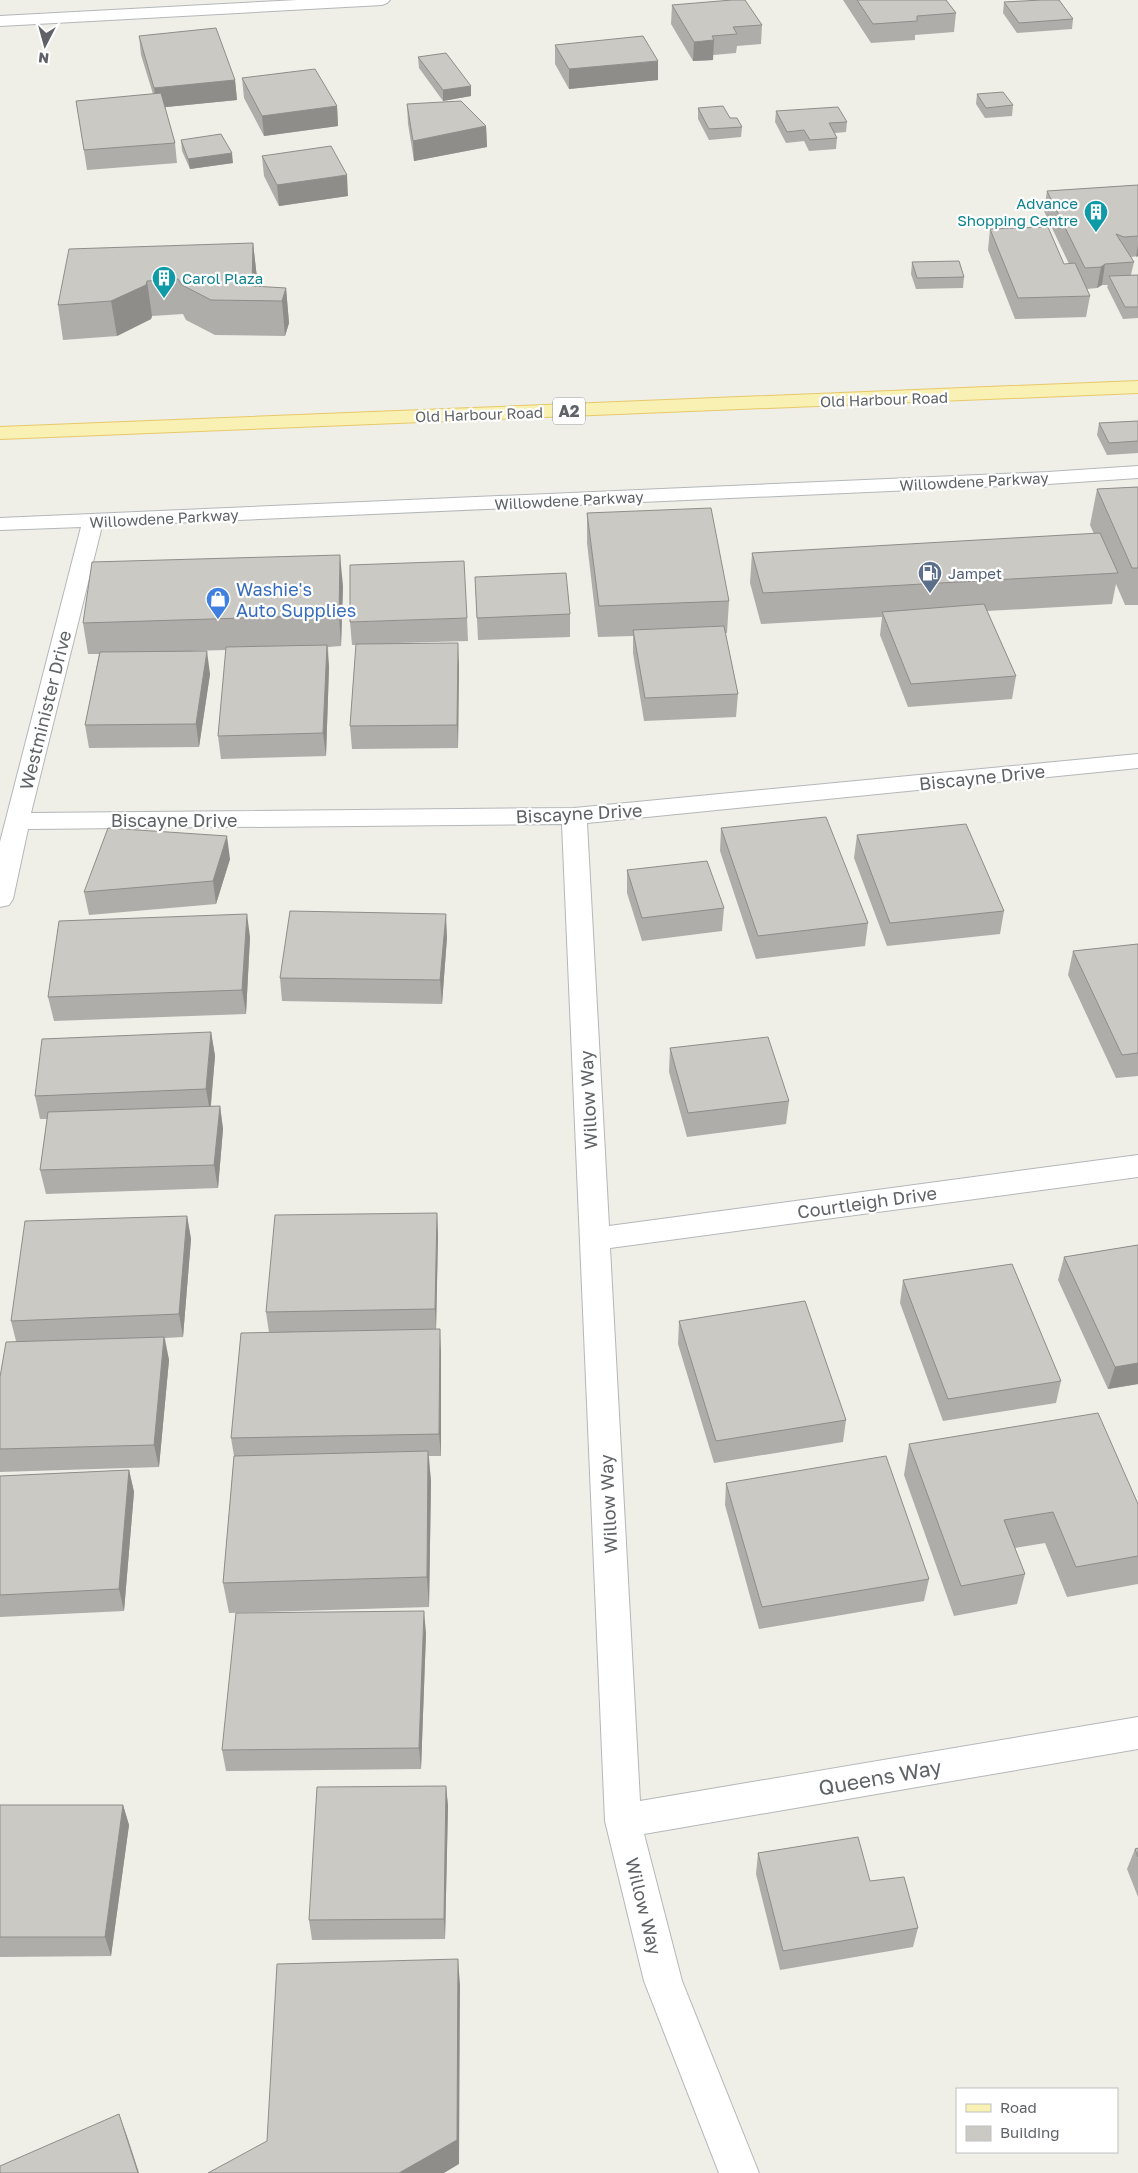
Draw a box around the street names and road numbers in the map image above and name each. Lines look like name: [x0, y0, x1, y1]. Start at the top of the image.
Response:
street label: Old Harbour Road: [820, 388, 948, 410]
road number: A2: [553, 398, 585, 424]
street label: Old Harbour Road: [415, 403, 543, 425]
street label: Willowdene Parkway: [899, 468, 1050, 494]
street label: Willowdene Parkway: [494, 487, 645, 513]
street label: Willowdene Parkway: [89, 505, 240, 531]
street label: Westminister Drive: [15, 628, 75, 792]
street label: Biscayne Drive: [918, 759, 1046, 795]
street label: Biscayne Drive: [515, 799, 643, 827]
street label: Biscayne Drive: [111, 809, 237, 831]
street label: Willow Way: [574, 1050, 602, 1150]
street label: Courtleigh Drive: [796, 1181, 938, 1223]
street label: Willow Way: [594, 1454, 622, 1554]
street label: Queens Way: [816, 1753, 944, 1801]
street label: Willow Way: [621, 1855, 667, 1957]

